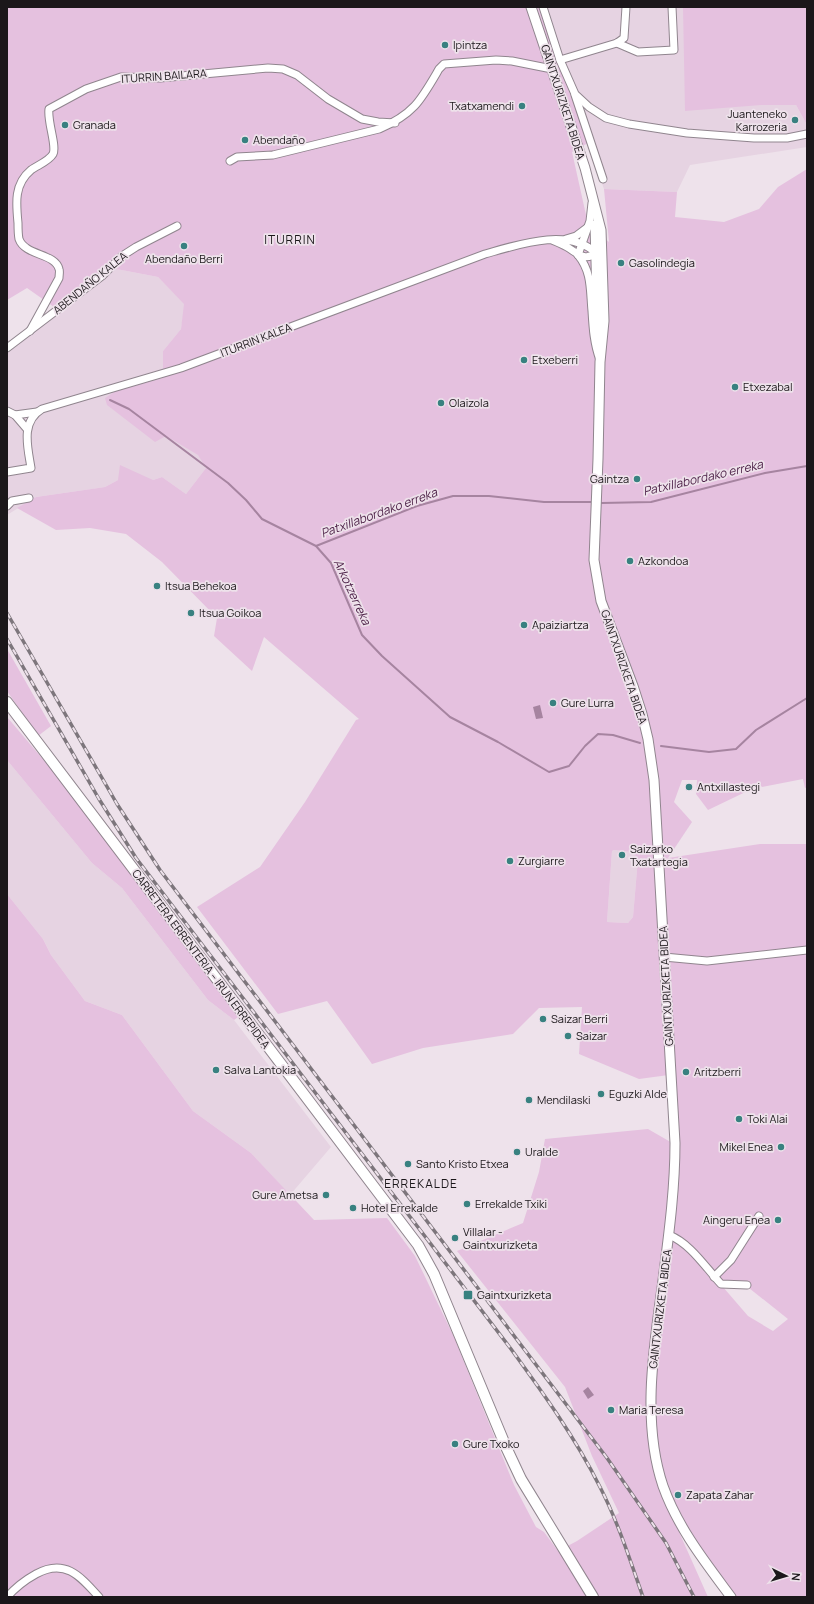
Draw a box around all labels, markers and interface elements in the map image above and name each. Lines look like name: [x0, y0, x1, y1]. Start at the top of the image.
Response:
place label: Ipintza: [453, 37, 487, 52]
marker: Ipintza: [440, 40, 450, 50]
street label: GAINTXURIZKETA BIDEA: [538, 42, 589, 161]
street label: ITURRIN BAILARA: [121, 65, 207, 86]
place label: Txatxamendi: [449, 98, 514, 113]
marker: Txatxamendi: [517, 101, 527, 111]
place label: Juanteneko Karrozeria: [727, 106, 787, 134]
marker: Juanteneko Karrozeria: [790, 115, 800, 125]
place label: Granada: [73, 117, 116, 132]
marker: Granada: [60, 120, 70, 130]
place label: Abendaño: [253, 132, 305, 147]
marker: Abendaño: [240, 135, 250, 145]
district label: ITURRIN: [264, 231, 316, 248]
marker: Abendaño Berri: [179, 241, 189, 251]
street label: ABENDAÑO KALEA: [49, 248, 130, 317]
place label: Abendaño Berri: [145, 251, 223, 266]
place label: Gasolindegia: [629, 255, 695, 270]
marker: Gasolindegia: [616, 258, 626, 268]
street label: ITURRIN KALEA: [218, 319, 294, 360]
place label: Etxeberri: [532, 352, 578, 367]
marker: Etxeberri: [519, 355, 529, 365]
place label: Etxezabal: [743, 379, 792, 394]
marker: Etxezabal: [730, 382, 740, 392]
place label: Olaizola: [449, 395, 489, 410]
marker: Olaizola: [436, 398, 446, 408]
water label: Patxillabordako erreka: [641, 455, 766, 500]
place label: Gaintza: [590, 471, 629, 486]
marker: Gaintza: [632, 474, 642, 484]
water label: Patxillabordako erreka: [318, 483, 441, 541]
place label: Azkondoa: [638, 553, 688, 568]
water label: Arkotzerreka: [330, 556, 376, 629]
marker: Azkondoa: [625, 556, 635, 566]
place label: Itsua Behekoa: [165, 578, 237, 593]
marker: Itsua Behekoa: [152, 581, 162, 591]
place label: Itsua Goikoa: [199, 605, 261, 620]
marker: Itsua Goikoa: [186, 608, 196, 618]
street label: GAINTXURIZKETA BIDEA: [598, 608, 651, 726]
place label: Apaiziartza: [532, 617, 589, 632]
marker: Apaiziartza: [519, 620, 529, 630]
place label: Gure Lurra: [561, 695, 614, 710]
marker: Gure Lurra: [548, 698, 558, 708]
place label: Antxillastegi: [697, 779, 760, 794]
marker: Antxillastegi: [684, 782, 694, 792]
place label: Saizarko Txatartegia: [630, 841, 688, 869]
marker: Saizarko Txatartegia: [617, 850, 627, 860]
place label: Zurgiarre: [518, 853, 565, 868]
marker: Zurgiarre: [505, 856, 515, 866]
street label: CARRETERA ERRENTERIA – IRUN ERREPIDEA: [129, 866, 274, 1051]
street label: GAINTXURIZKETA BIDEA: [655, 926, 676, 1046]
place label: Saizar Berri: [551, 1011, 608, 1026]
marker: Saizar Berri: [538, 1014, 548, 1024]
place label: Saizar: [576, 1028, 607, 1043]
marker: Saizar: [563, 1031, 573, 1041]
place label: Salva Lantokia: [224, 1062, 296, 1077]
place label: Aritzberri: [694, 1064, 741, 1079]
marker: Salva Lantokia: [211, 1065, 221, 1075]
marker: Aritzberri: [681, 1067, 691, 1077]
place label: Eguzki Alde: [609, 1086, 667, 1101]
marker: Eguzki Alde: [596, 1089, 606, 1099]
place label: Mendilaski: [537, 1092, 591, 1107]
marker: Mendilaski: [524, 1095, 534, 1105]
place label: Toki Alai: [747, 1111, 788, 1126]
marker: Toki Alai: [734, 1114, 744, 1124]
place label: Mikel Enea: [719, 1139, 773, 1154]
marker: Mikel Enea: [776, 1142, 786, 1152]
place label: Uralde: [525, 1144, 559, 1159]
marker: Uralde: [512, 1147, 522, 1157]
place label: Santo Kristo Etxea: [416, 1156, 509, 1171]
marker: Santo Kristo Etxea: [403, 1159, 413, 1169]
district label: ERREKALDE: [384, 1175, 458, 1192]
place label: Gure Ametsa: [252, 1187, 318, 1202]
marker: Gure Ametsa: [321, 1190, 331, 1200]
place label: Errekalde Txiki: [475, 1196, 547, 1211]
marker: Errekalde Txiki: [462, 1199, 472, 1209]
place label: Hotel Errekalde: [361, 1200, 439, 1215]
marker: Hotel Errekalde: [348, 1203, 358, 1213]
place label: Aingeru Enea: [703, 1212, 770, 1227]
marker: Aingeru Enea: [773, 1215, 783, 1225]
place label: Villalar - Gaintxurizketa: [463, 1224, 537, 1252]
marker: Villalar - Gaintxurizketa: [450, 1233, 460, 1243]
street label: GAINTXURIZKETA BIDEA: [645, 1248, 674, 1369]
place label: Gaintxurizketa: [477, 1287, 551, 1302]
marker: Gaintxurizketa: [462, 1289, 474, 1301]
place label: Maria Teresa: [619, 1402, 683, 1417]
marker: Maria Teresa: [606, 1405, 616, 1415]
place label: Gure Txoko: [463, 1436, 520, 1451]
marker: Gure Txoko: [450, 1439, 460, 1449]
place label: Zapata Zahar: [686, 1487, 754, 1502]
marker: Zapata Zahar: [673, 1490, 683, 1500]
north arrow: [766, 1556, 806, 1596]
text: N: [789, 1572, 804, 1582]

